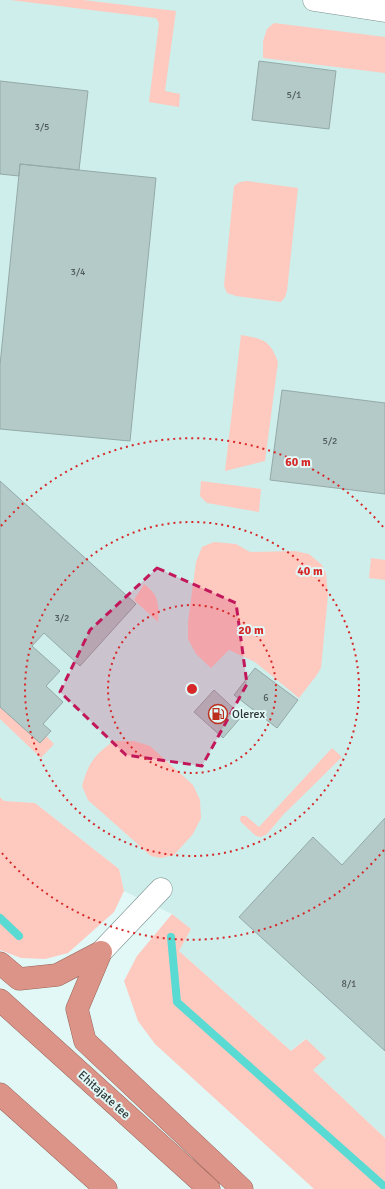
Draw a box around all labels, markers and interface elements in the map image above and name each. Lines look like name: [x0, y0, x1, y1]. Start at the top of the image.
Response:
house number: 5/1: [286, 89, 302, 101]
house number: 3/5: [34, 121, 50, 133]
house number: 3/4: [70, 266, 86, 278]
house number: 5/2: [322, 435, 338, 447]
text: 60 m: [285, 455, 311, 470]
text: 40 m: [297, 564, 323, 579]
house number: 3/2: [54, 612, 70, 624]
text: 20 m: [238, 623, 264, 638]
centre of rings: [185, 682, 199, 696]
house number: 6: [263, 692, 269, 704]
fuel station icon: Olerex: [207, 703, 229, 725]
place label: Olerex: [232, 707, 265, 722]
house number: 8/1: [341, 978, 357, 990]
street label: Ehitajate tee: [75, 1068, 133, 1122]

